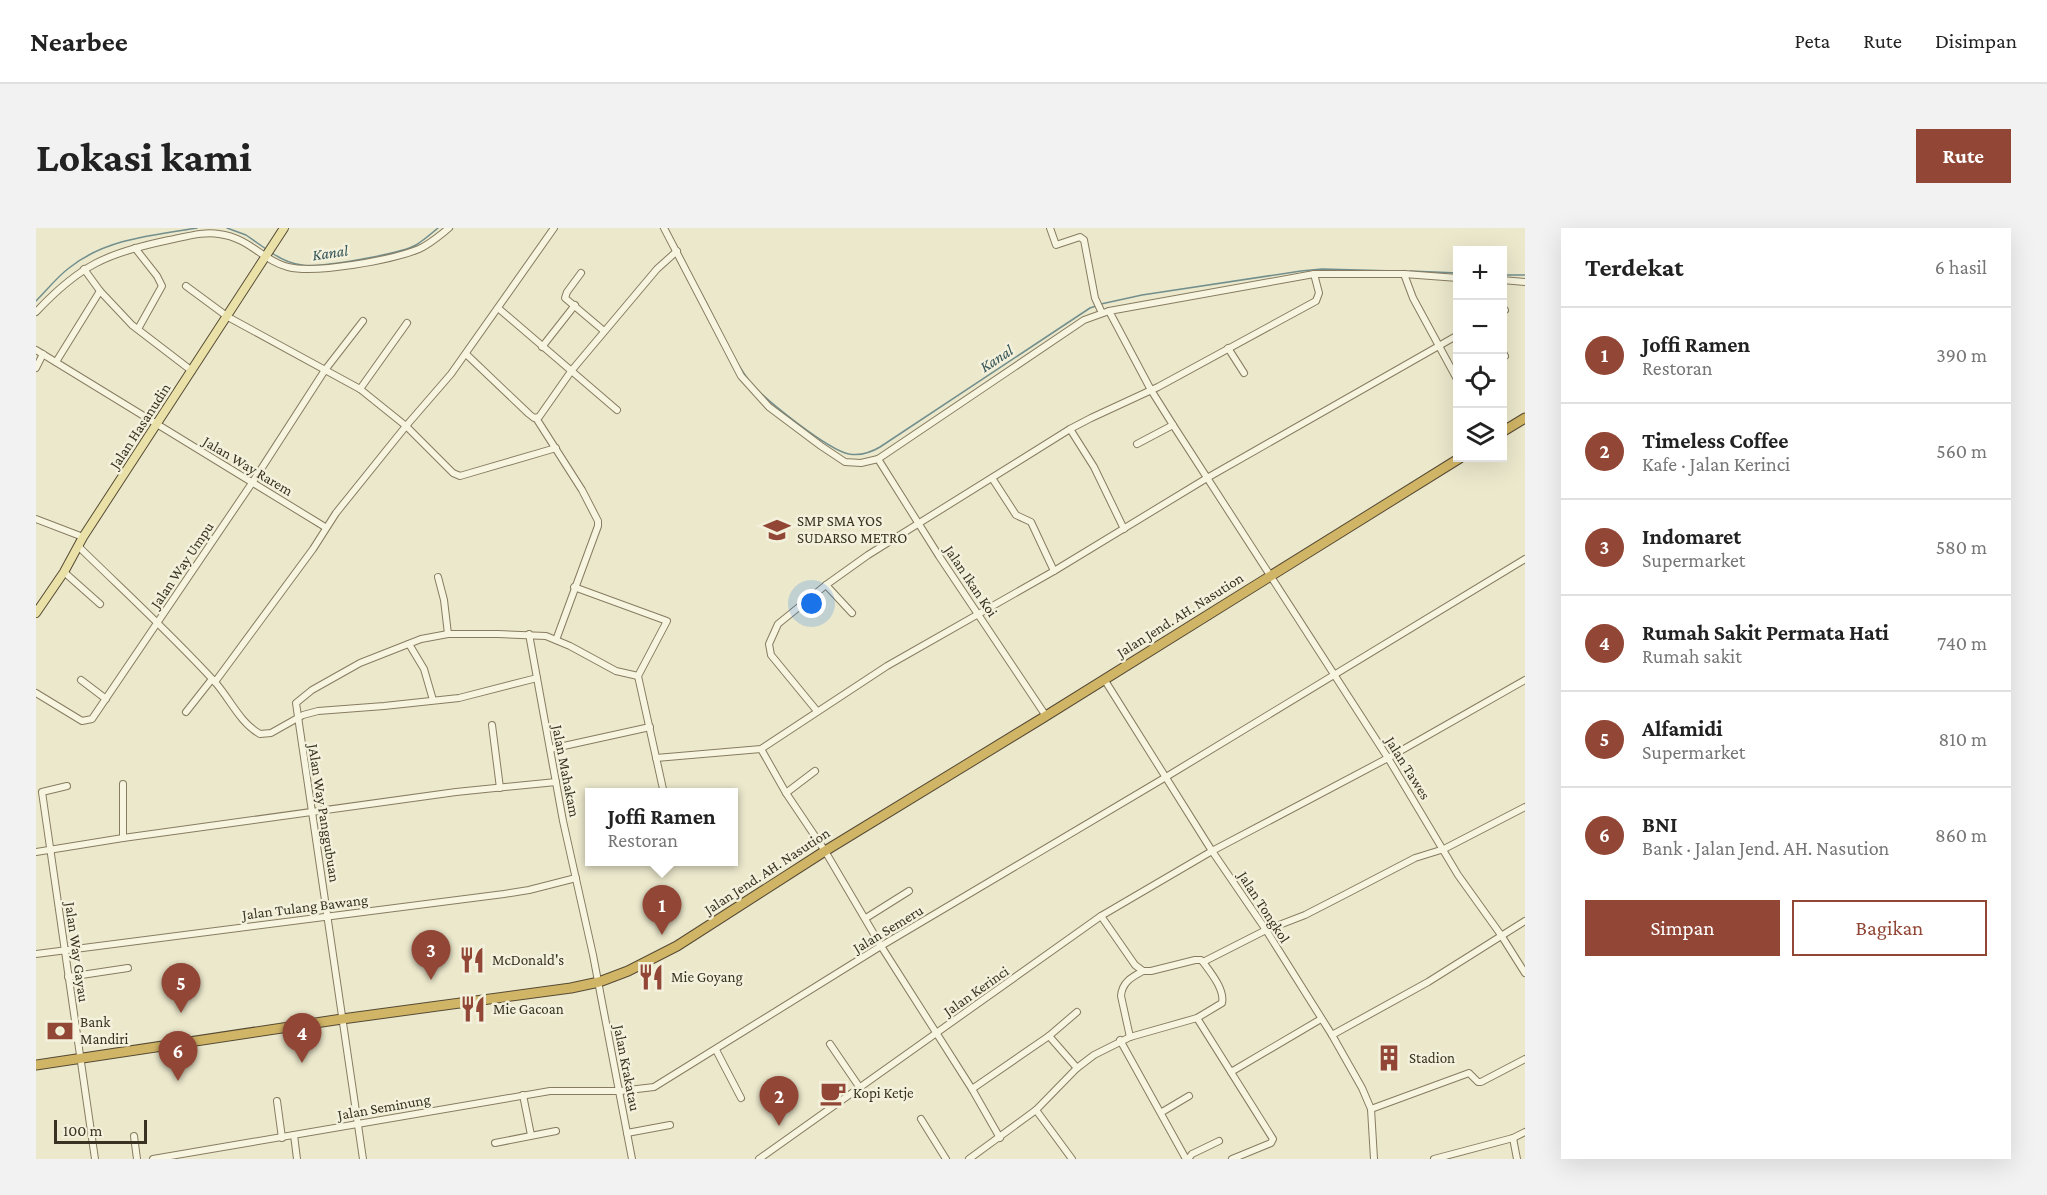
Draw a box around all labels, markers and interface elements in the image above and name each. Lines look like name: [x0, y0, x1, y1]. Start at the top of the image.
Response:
text: Nearbee: [30, 26, 128, 57]
text: Peta: [1794, 29, 1830, 53]
text: Rute: [1863, 29, 1902, 53]
text: Disimpan: [1935, 29, 2017, 53]
button: Rute: [1916, 129, 2011, 183]
text: Lokasi kami: [36, 133, 252, 180]
water label: Kanal: [311, 241, 350, 263]
map controls: [1453, 246, 1507, 462]
button: +: [1453, 246, 1507, 300]
text: Terdekat: [1585, 253, 1684, 282]
text: 6 hasil: [1935, 256, 1987, 278]
button: −: [1453, 300, 1507, 354]
text: Joffi Ramen: [1642, 332, 1750, 357]
water label: Kanal: [977, 341, 1017, 375]
text: 1: [1601, 344, 1608, 366]
text: 390 m: [1936, 344, 1987, 366]
button: locate: [1453, 354, 1507, 408]
text: Restoran: [1642, 357, 1713, 379]
street label: Jalan Hasanudin: [105, 380, 174, 474]
button: layers: [1453, 408, 1507, 462]
text: Timeless Coffee: [1642, 428, 1788, 453]
street label: Jalan Way Rarem: [198, 432, 296, 500]
text: 2: [1599, 440, 1610, 462]
text: 560 m: [1936, 440, 1987, 462]
text: Kafe · Jalan Kerinci: [1642, 453, 1790, 475]
place label: SMP SMA YOS SUDARSO METRO: [797, 513, 907, 546]
school or university icon: SMP SMA YOS SUDARSO METRO: [762, 515, 792, 545]
street label: Jalan Way Umpu: [146, 519, 218, 613]
text: Indomaret: [1642, 524, 1741, 549]
text: 3: [1600, 536, 1609, 558]
text: 580 m: [1936, 536, 1987, 558]
street label: Jalan Ikan Koi: [939, 541, 1001, 620]
text: Supermarket: [1642, 549, 1745, 571]
street label: Jalan Jend. AH. Nasution: [1112, 570, 1247, 662]
your location: [797, 589, 826, 618]
text: Rumah Sakit Permata Hati: [1642, 620, 1889, 645]
text: 4: [1599, 632, 1610, 654]
text: 740 m: [1937, 632, 1987, 654]
text: Rumah sakit: [1642, 645, 1742, 667]
text: Alfamidi: [1642, 716, 1723, 741]
street label: Jalan Mahakam: [548, 722, 583, 819]
text: 5: [1600, 728, 1609, 750]
text: 810 m: [1938, 728, 1987, 750]
street label: Jalan Tawes: [1380, 732, 1434, 803]
street label: JAlan Way Panggubuan: [304, 741, 343, 883]
text: Supermarket: [1642, 741, 1745, 763]
popup: [585, 788, 738, 866]
text: Joffi Ramen: [607, 804, 716, 829]
text: BNI: [1642, 812, 1677, 837]
text: 6: [1599, 824, 1610, 846]
text: 860 m: [1935, 824, 1987, 846]
street label: Jalan Jend. AH. Nasution: [700, 825, 833, 919]
text: Restoran: [607, 829, 678, 851]
text: Bank · Jalan Jend. AH. Nasution: [1642, 837, 1889, 859]
street label: Jalan Tongkol: [1233, 867, 1293, 946]
pin: 1: [642, 886, 682, 935]
street label: Jalan Tulang Bawang: [239, 891, 369, 924]
street label: Jalan Way Gayau: [61, 899, 92, 1003]
button: Simpan: [1585, 900, 1780, 956]
button: Bagikan: [1792, 900, 1987, 956]
street label: Jalan Semeru: [848, 902, 926, 958]
pin: 3: [412, 930, 450, 980]
restaurant icon: McDonald's: [457, 945, 487, 975]
place label: McDonald's: [492, 952, 564, 968]
restaurant icon: Mie Goyang: [636, 962, 666, 992]
street label: Jalan Kerinci: [939, 963, 1012, 1021]
pin: 5: [162, 964, 200, 1013]
place label: Mie Goyang: [671, 969, 743, 986]
restaurant icon: Mie Gacoan: [458, 994, 488, 1024]
place label: Mie Gacoan: [493, 1001, 564, 1017]
place label: Bank Mandiri: [80, 1014, 129, 1047]
pin: 4: [282, 1014, 322, 1063]
bank icon: Bank Mandiri: [45, 1016, 75, 1046]
street label: Jalan Krakatau: [609, 1022, 643, 1113]
pin: 6: [158, 1032, 198, 1081]
building icon: Stadion: [1374, 1043, 1404, 1073]
place label: Stadion: [1409, 1050, 1455, 1066]
pin: 2: [760, 1076, 798, 1126]
cafe icon: Kopi Ketje: [818, 1078, 848, 1108]
place label: Kopi Ketje: [853, 1085, 914, 1102]
street label: Jalan Seminung: [334, 1091, 432, 1124]
scale bar: [54, 1117, 147, 1144]
text: 100 m: [63, 1122, 102, 1139]

